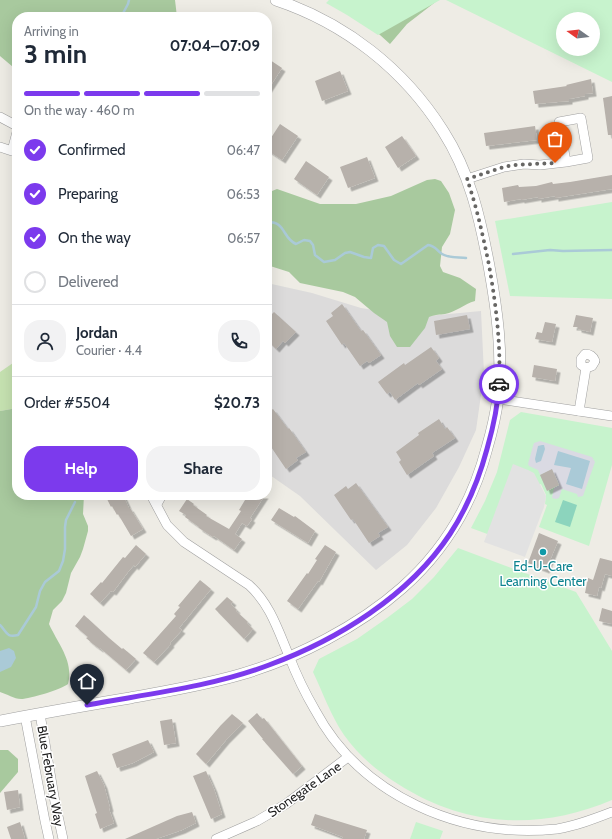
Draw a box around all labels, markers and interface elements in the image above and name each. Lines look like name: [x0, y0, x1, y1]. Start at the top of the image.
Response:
north arrow: [556, 12, 600, 56]
map controls: [556, 12, 600, 56]
text: Arriving in: [24, 23, 79, 39]
text: 07:04–07:09: [170, 37, 260, 55]
text: 3 min: [24, 38, 87, 70]
text: On the way · 460 m: [24, 102, 134, 118]
pin: [538, 122, 572, 163]
icon: bag: [544, 128, 566, 150]
icon: check: [24, 139, 46, 161]
text: Confirmed: [58, 141, 126, 159]
text: 06:47: [227, 142, 260, 158]
icon: check: [24, 183, 46, 205]
text: Preparing: [58, 185, 118, 203]
text: 06:53: [227, 186, 260, 202]
icon: check: [24, 227, 46, 249]
text: On the way: [58, 229, 131, 247]
text: 06:57: [227, 230, 260, 246]
text: Delivered: [58, 273, 119, 291]
button: person: [24, 320, 66, 362]
button: phone: [218, 320, 260, 362]
text: Jordan: [76, 324, 118, 342]
text: Courier · 4.4: [76, 342, 142, 358]
courier: [479, 364, 519, 404]
icon: car: [488, 373, 510, 395]
text: Order #5504: [24, 394, 110, 412]
text: $20.73: [214, 394, 260, 412]
button: Help: [24, 446, 138, 492]
button: Share: [146, 446, 260, 492]
marker: Ed-U-Care Learning Center: [538, 547, 548, 557]
place label: Ed-U-Care Learning Center: [500, 558, 587, 589]
pin: [70, 664, 104, 705]
icon: home: [76, 670, 98, 692]
street label: Blue February Way: [34, 724, 68, 828]
street label: Stonegate Lane: [264, 758, 344, 820]

